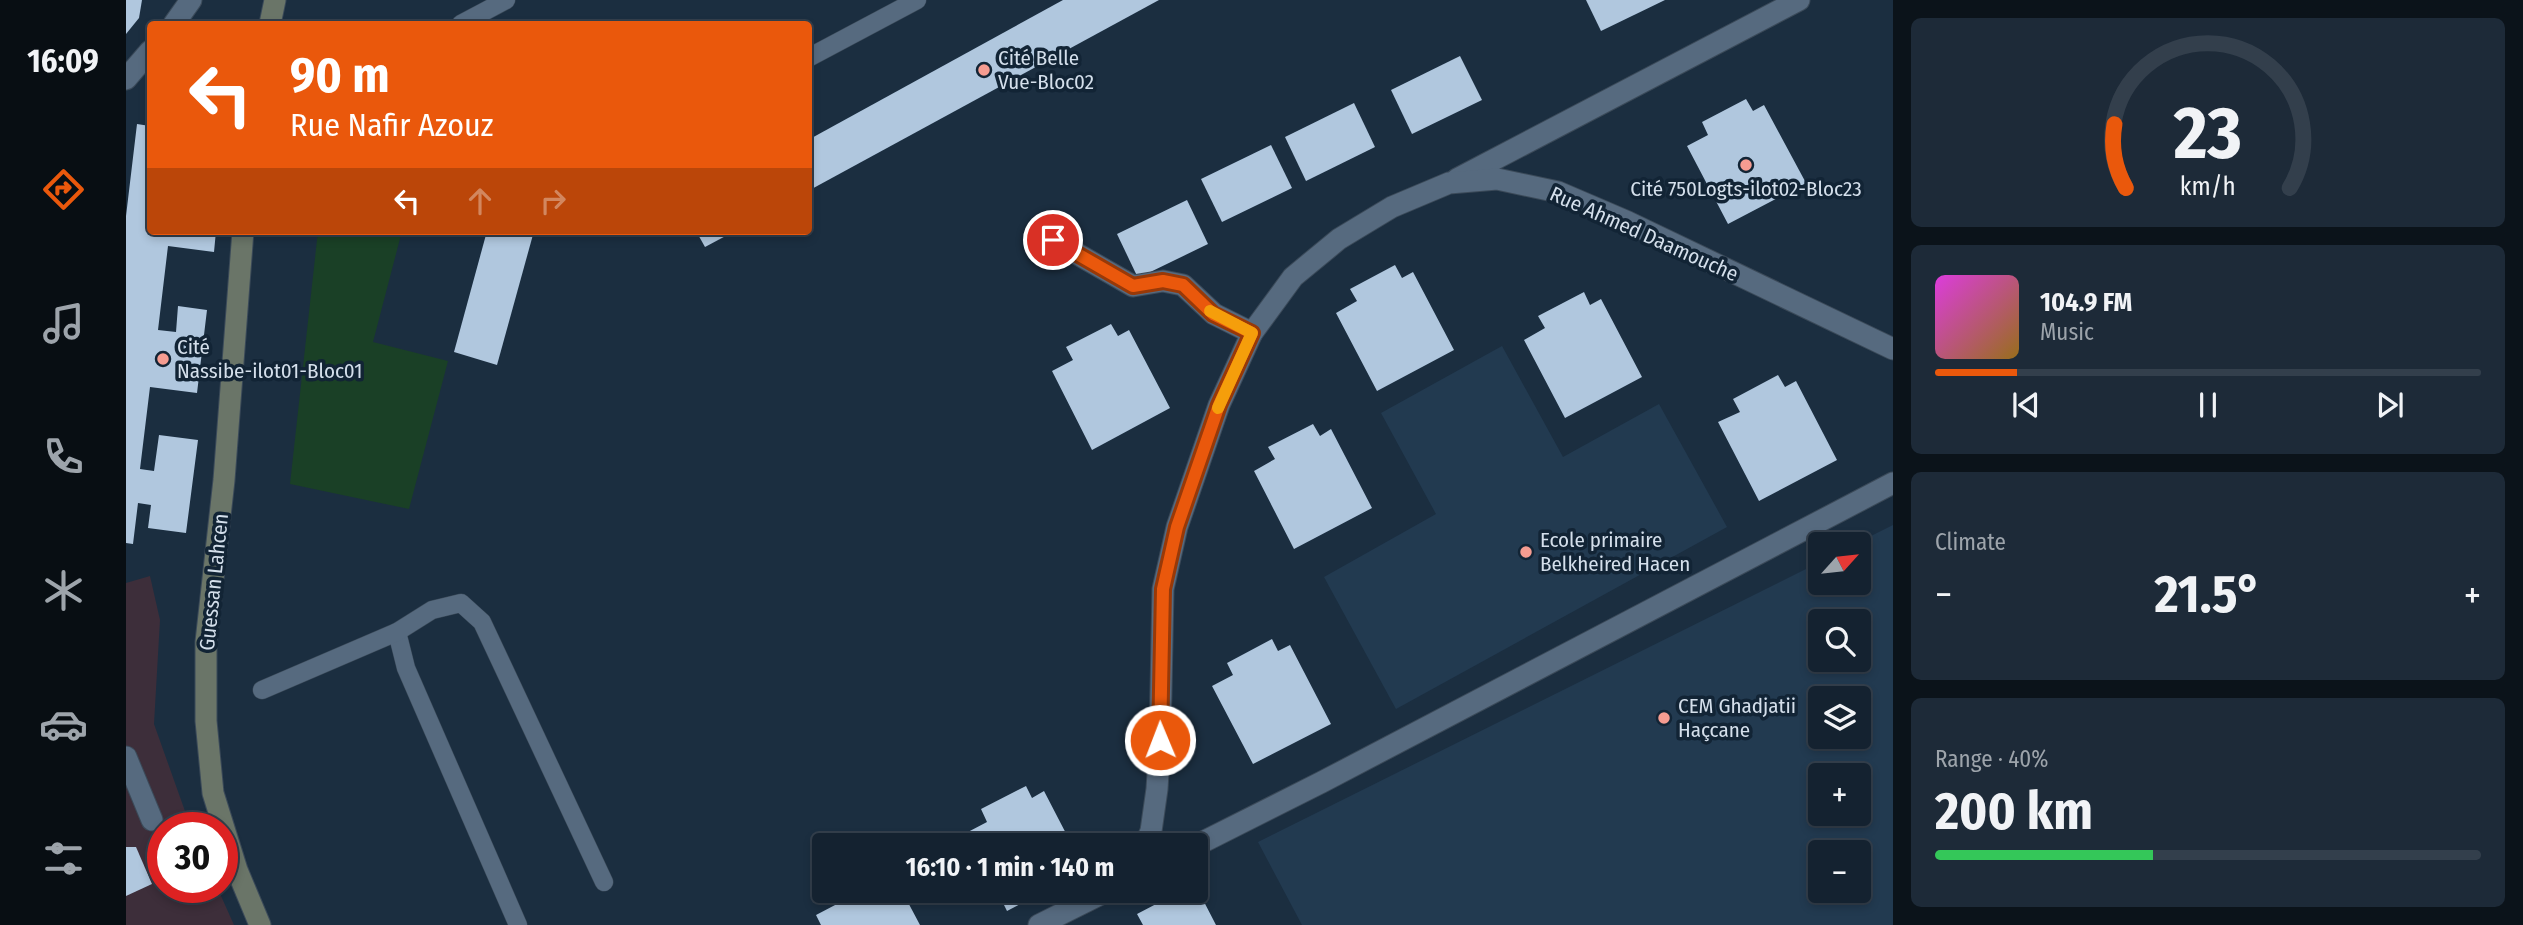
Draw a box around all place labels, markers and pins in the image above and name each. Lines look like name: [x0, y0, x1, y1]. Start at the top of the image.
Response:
place label: Cité Belle Vue-Bloc02: [998, 45, 1094, 95]
marker: Cité Belle Vue-Bloc02: [976, 62, 992, 78]
marker: Cité 750Logts-ilot02-Bloc23: [1738, 157, 1754, 173]
place label: Cité 750Logts-ilot02-Bloc23: [1630, 176, 1862, 202]
pin: [1023, 210, 1083, 270]
place label: Cité Nassibe-ilot01-Bloc01: [177, 334, 362, 384]
marker: Cité Nassibe-ilot01-Bloc01: [155, 351, 171, 367]
place label: Ecole primaire Belkheired Hacen: [1540, 527, 1690, 577]
marker: Ecole primaire Belkheired Hacen: [1518, 544, 1534, 560]
place label: CEM Ghadjatii Haçcane: [1678, 693, 1796, 743]
marker: CEM Ghadjatii Haçcane: [1656, 710, 1672, 726]

